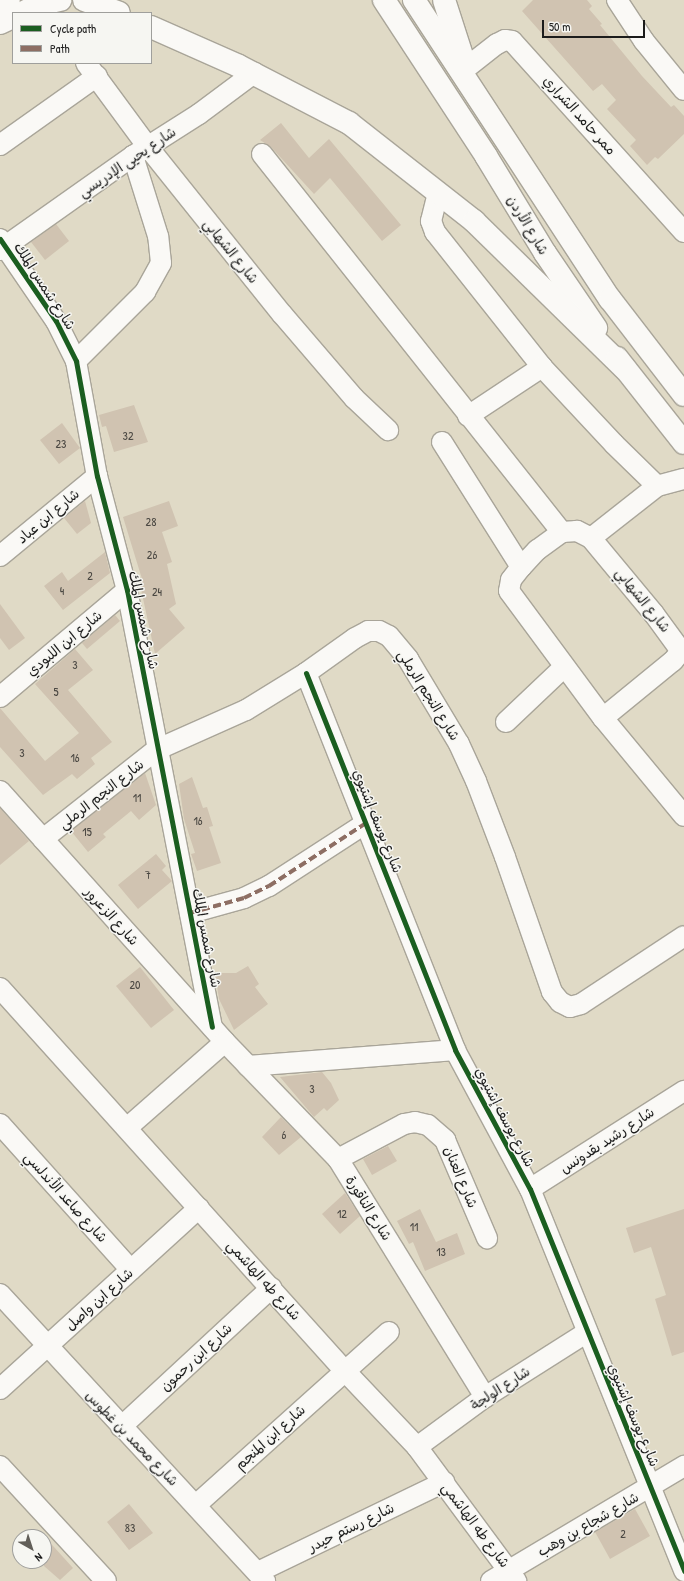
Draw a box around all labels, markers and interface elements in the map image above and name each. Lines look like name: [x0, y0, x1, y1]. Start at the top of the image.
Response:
legend: [12, 12, 152, 64]
scale bar: [544, 12, 647, 38]
text: 50 m: [549, 18, 570, 35]
text: Cycle path: [50, 20, 96, 37]
text: Path: [50, 40, 70, 57]
street label: ممر حامد الشراري: [540, 72, 620, 158]
street label: شارع يحيى الإدريسي: [75, 123, 179, 201]
street label: شارع الأردن: [504, 192, 552, 258]
street label: شارع الشهابي: [200, 215, 262, 287]
street label: شارع شمس الملك: [11, 239, 79, 333]
house number: 32: [123, 429, 133, 443]
house number: 23: [56, 437, 66, 451]
street label: شارع ابن عباد: [14, 485, 82, 547]
house number: 28: [146, 515, 156, 529]
house number: 26: [147, 548, 157, 562]
street label: شارع الشهابي: [612, 564, 674, 636]
house number: 2: [87, 569, 93, 583]
street label: شارع شمس الملك: [125, 569, 163, 671]
house number: 4: [60, 584, 64, 598]
house number: 24: [152, 585, 162, 599]
street label: شارع ابن اللبودي: [23, 607, 105, 679]
street label: شارع النجم الرملي: [394, 647, 464, 743]
house number: 3: [72, 658, 78, 672]
house number: 5: [53, 685, 59, 699]
house number: 3: [19, 746, 25, 760]
house number: 16: [70, 751, 80, 765]
street label: شارع النجم الرملي: [55, 755, 147, 833]
street label: شارع يوسف إشتيوي: [350, 767, 406, 875]
house number: 11: [133, 791, 141, 805]
house number: 16: [193, 814, 203, 828]
house number: 15: [82, 825, 92, 839]
house number: 7: [145, 868, 151, 882]
street label: شارع الزعرور: [81, 883, 143, 949]
street label: شارع شمس الملك: [189, 887, 225, 989]
house number: 20: [130, 978, 140, 992]
street label: شارع يوسف إشتيوي: [472, 1064, 538, 1170]
house number: 3: [309, 1082, 315, 1096]
street label: شارع رشيد بقدونس: [557, 1103, 657, 1177]
house number: 6: [282, 1128, 286, 1142]
street label: شارع العنان: [440, 1144, 482, 1210]
street label: شارع صاعد الأندلسي: [21, 1148, 111, 1246]
street label: شارع الناقورة: [342, 1172, 396, 1244]
house number: 12: [337, 1207, 347, 1221]
house number: 11: [410, 1220, 418, 1234]
street label: شارع طه الهاشمي: [224, 1237, 304, 1323]
house number: 13: [436, 1245, 446, 1259]
street label: شارع ابن واصل: [62, 1264, 136, 1334]
street label: شارع ابن رحمون: [157, 1320, 235, 1394]
street label: شارع يوسف إشتيوي: [605, 1361, 663, 1469]
street label: شارع الولجة: [467, 1363, 533, 1413]
street label: شارع محمد بن غطوس: [82, 1387, 182, 1489]
street label: شارع ابن المنجم: [231, 1401, 309, 1473]
street label: شارع طه الهاشمي: [439, 1479, 513, 1571]
street label: شارع شجاع بن وهب: [534, 1488, 642, 1560]
street label: شارع رستم حيدر: [305, 1499, 397, 1555]
house number: 83: [125, 1521, 135, 1535]
house number: 2: [620, 1527, 626, 1541]
north arrow: [12, 1529, 52, 1569]
text: N: [32, 1550, 46, 1565]

